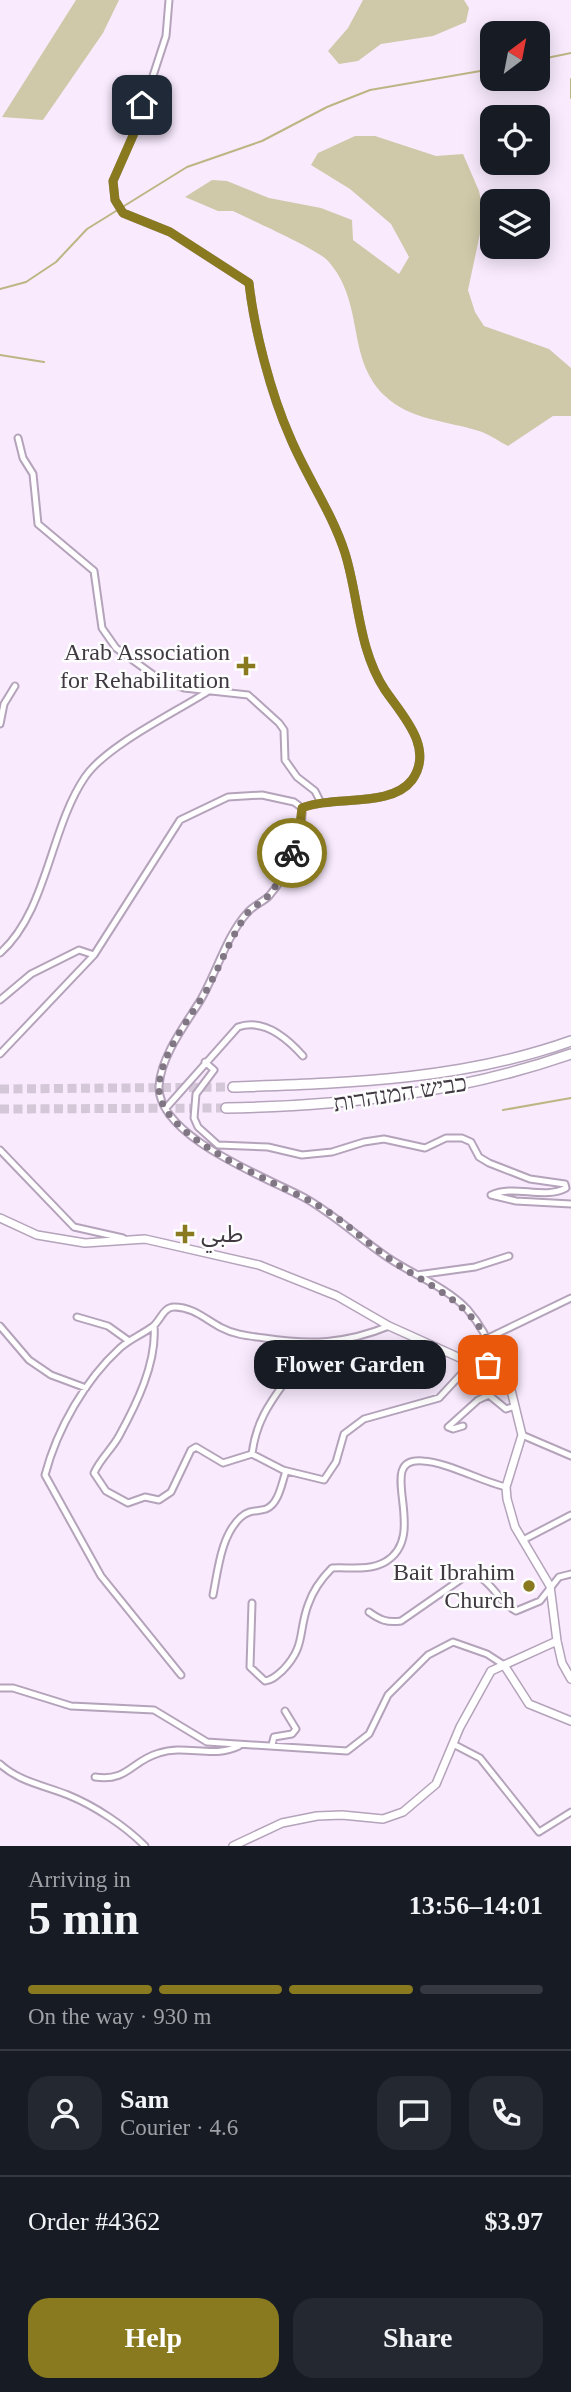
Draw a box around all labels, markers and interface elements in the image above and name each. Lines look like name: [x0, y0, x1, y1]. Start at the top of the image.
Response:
north arrow: [480, 21, 550, 91]
map controls: [480, 21, 550, 259]
pin: [112, 75, 172, 135]
icon: home: [123, 86, 161, 124]
button: locate: [480, 105, 550, 175]
button: layers: [480, 189, 550, 259]
place label: Arab Association for Rehabilitation: [60, 639, 230, 693]
marker: Arab Association for Rehabilitation: [236, 656, 256, 676]
courier: [257, 818, 327, 888]
icon: bike: [273, 834, 311, 872]
street label: כביש המנהרות: [331, 1070, 469, 1116]
place label: طبي: [201, 1221, 243, 1253]
marker: طبي: [175, 1224, 195, 1244]
pin: [458, 1335, 518, 1395]
callout: Flower Garden: [253, 1340, 446, 1390]
icon: bag: [469, 1346, 507, 1384]
text: Flower Garden: [275, 1352, 425, 1377]
place label: Bait Ibrahim Church: [393, 1559, 515, 1613]
marker: Bait Ibrahim Church: [521, 1578, 537, 1594]
text: Arriving in: [28, 1867, 131, 1892]
text: 13:56–14:01: [409, 1891, 543, 1920]
text: 5 min: [28, 1893, 139, 1944]
text: On the way · 930 m: [28, 2004, 211, 2029]
button: person: [28, 2076, 102, 2150]
button: chat: [377, 2076, 451, 2150]
button: phone: [469, 2076, 543, 2150]
text: Sam: [120, 2085, 169, 2114]
text: Courier · 4.6: [120, 2115, 238, 2140]
text: Order #4362: [28, 2207, 160, 2236]
text: $3.97: [485, 2207, 543, 2236]
button: Help: [28, 2298, 279, 2378]
button: Share: [293, 2298, 543, 2378]

